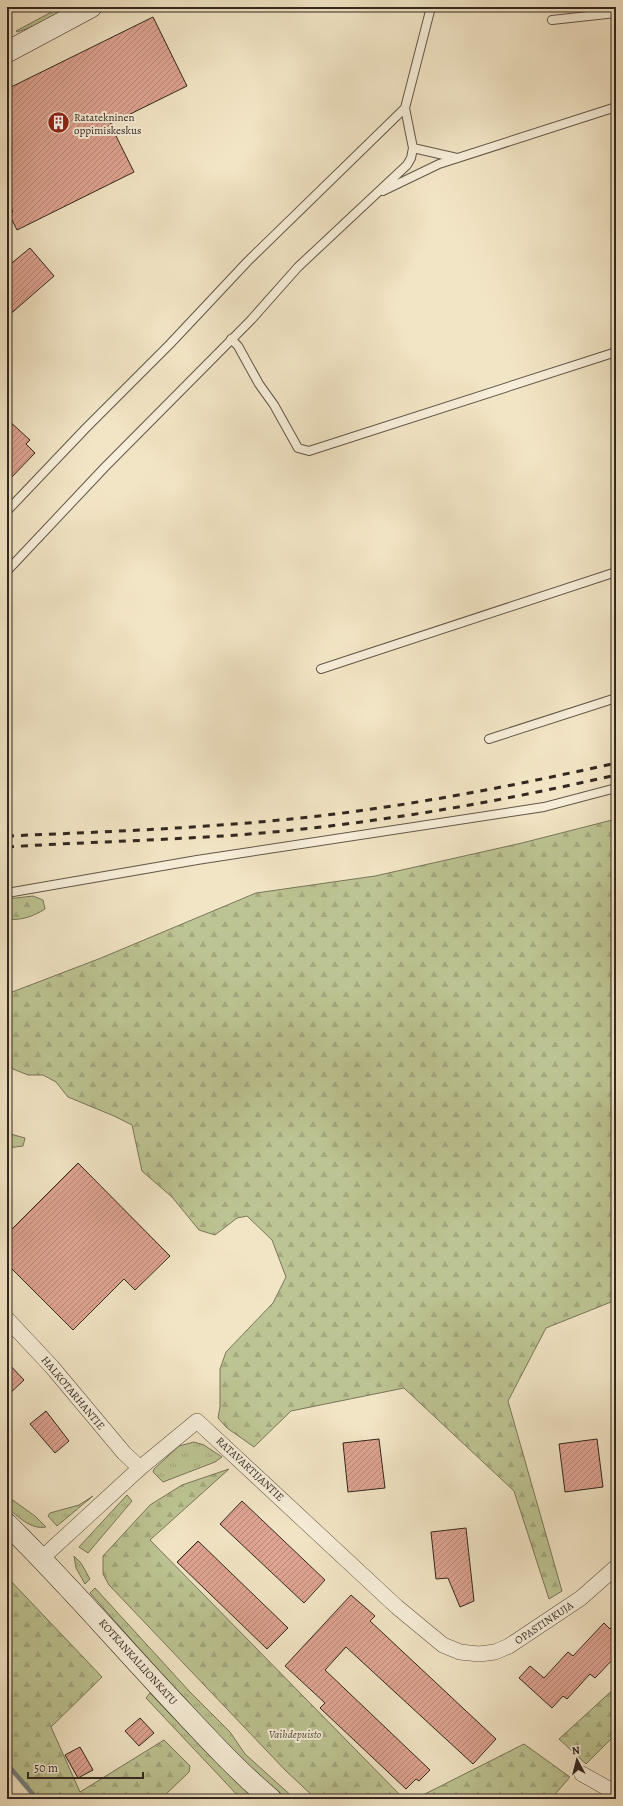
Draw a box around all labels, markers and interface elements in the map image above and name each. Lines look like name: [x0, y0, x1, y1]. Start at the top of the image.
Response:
building icon: Ratatekninen oppimiskeskus: [46, 110, 72, 136]
place label: Ratatekninen oppimiskeskus: [74, 110, 141, 138]
street label: HALKOTARHANTIE: [38, 1353, 108, 1433]
street label: RATAVARTIJANTIE: [213, 1434, 287, 1504]
street label: OPASTINKUJA: [512, 1597, 577, 1648]
street label: KOTKANKALLIONKATU: [95, 1616, 181, 1709]
park label: Vaihdepuisto: [269, 1727, 322, 1742]
north arrow: [557, 1740, 597, 1780]
text: N: [571, 1743, 581, 1759]
scale bar: [28, 1754, 143, 1780]
text: 50 m: [34, 1760, 58, 1776]

